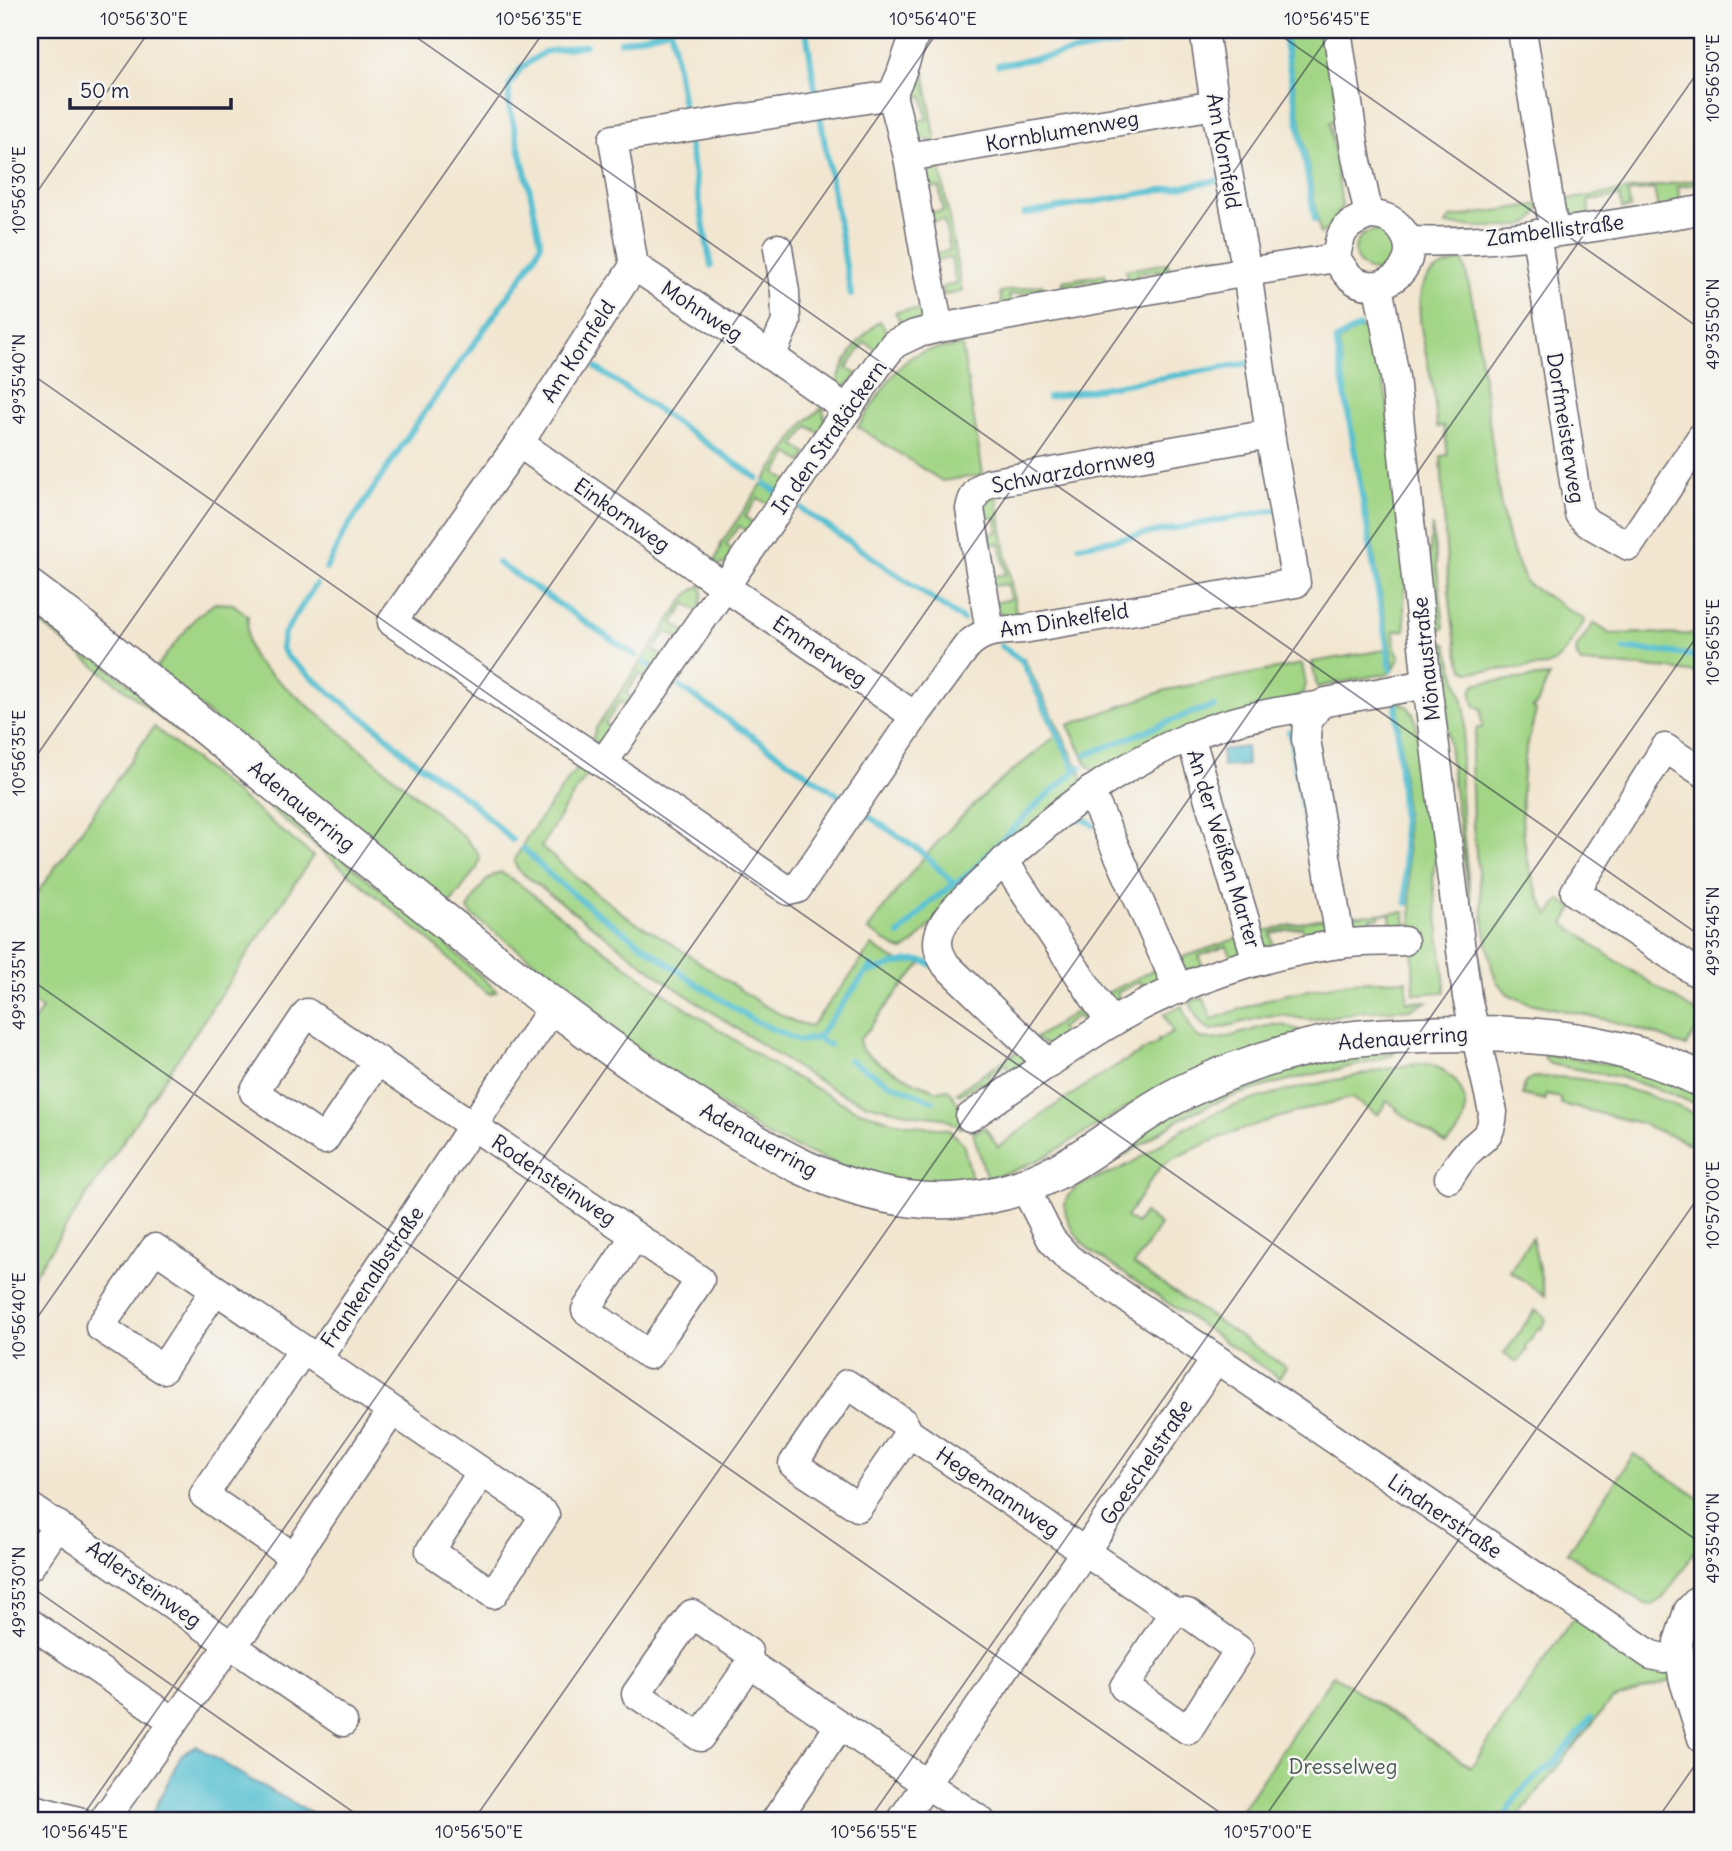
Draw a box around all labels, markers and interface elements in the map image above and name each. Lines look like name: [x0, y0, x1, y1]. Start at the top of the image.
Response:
text: 10°56'30"E: [100, 7, 188, 30]
text: 10°56'35"E: [496, 7, 582, 30]
text: 10°56'40"E: [889, 7, 977, 30]
text: 10°56'45"E: [1284, 7, 1370, 30]
text: 10°56'50"E: [1701, 34, 1724, 122]
scale bar: [70, 66, 231, 110]
text: 50 m: [80, 77, 129, 104]
street label: Am Kornfeld: [1201, 91, 1247, 211]
street label: Kornblumenweg: [983, 104, 1141, 158]
text: 10°56'30"E: [7, 146, 30, 234]
street label: Zambellistraße: [1485, 208, 1625, 252]
street label: Mohnweg: [656, 275, 748, 347]
text: 49°35'50"N: [1701, 278, 1724, 370]
street label: Am Kornfeld: [535, 295, 621, 407]
text: 49°35'40"N: [7, 333, 30, 425]
street label: Dorfmeisterweg: [1541, 351, 1591, 505]
street label: In den Straßäckern: [766, 355, 892, 519]
street label: Schwarzdornweg: [989, 441, 1157, 499]
street label: Einkornweg: [569, 472, 675, 558]
street label: Mönaustraße: [1406, 596, 1446, 722]
street label: Am Dinkelfeld: [998, 597, 1130, 643]
text: 10°56'55"E: [1701, 599, 1724, 685]
street label: Emmerweg: [767, 609, 873, 693]
text: 10°56'35"E: [7, 710, 30, 796]
street label: An der Weißen Marter: [1181, 746, 1267, 952]
street label: Adenauerring: [243, 755, 361, 857]
text: 49°35'45"N: [1701, 886, 1724, 976]
text: 49°35'35"N: [7, 940, 30, 1030]
street label: Adenauerring: [1337, 1020, 1469, 1056]
street label: Adenauerring: [695, 1097, 823, 1183]
street label: Rodensteinweg: [486, 1128, 622, 1232]
text: 10°57'00"E: [1701, 1161, 1724, 1249]
street label: Frankenalbstraße: [315, 1201, 429, 1353]
text: 10°56'40"E: [7, 1272, 30, 1360]
street label: Goeschelstraße: [1094, 1394, 1198, 1530]
street label: Hegemannweg: [931, 1441, 1065, 1543]
street label: Lindnerstraße: [1383, 1468, 1507, 1564]
text: 49°35'40"N: [1701, 1492, 1724, 1584]
street label: Adlersteinweg: [81, 1534, 207, 1634]
text: 49°35'30"N: [7, 1546, 30, 1638]
park label: Dresselweg: [1289, 1753, 1397, 1780]
text: 10°56'45"E: [42, 1820, 128, 1843]
text: 10°56'50"E: [435, 1820, 523, 1843]
text: 10°56'55"E: [831, 1820, 917, 1843]
text: 10°57'00"E: [1224, 1820, 1312, 1843]

